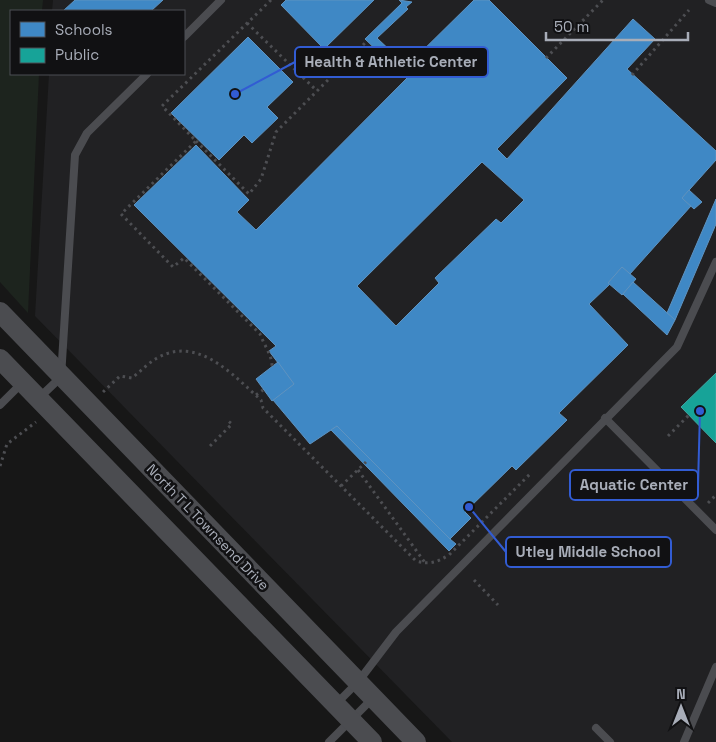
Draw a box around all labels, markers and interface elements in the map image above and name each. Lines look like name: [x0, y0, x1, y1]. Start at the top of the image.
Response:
legend: [10, 10, 185, 75]
scale bar: [546, 10, 688, 42]
text: 50 m: [554, 17, 589, 36]
text: Schools: [55, 20, 113, 39]
text: Public: [55, 45, 99, 64]
callout: Health & Athletic Center: [295, 47, 488, 77]
text: Health & Athletic Center: [304, 52, 478, 71]
street label: North T L Townsend Drive: [143, 460, 273, 594]
callout: Aquatic Center: [570, 470, 698, 500]
text: Aquatic Center: [580, 475, 688, 494]
callout: Utley Middle School: [506, 537, 671, 567]
text: Utley Middle School: [516, 542, 660, 561]
north arrow: [656, 682, 706, 732]
text: N: [676, 685, 686, 703]

